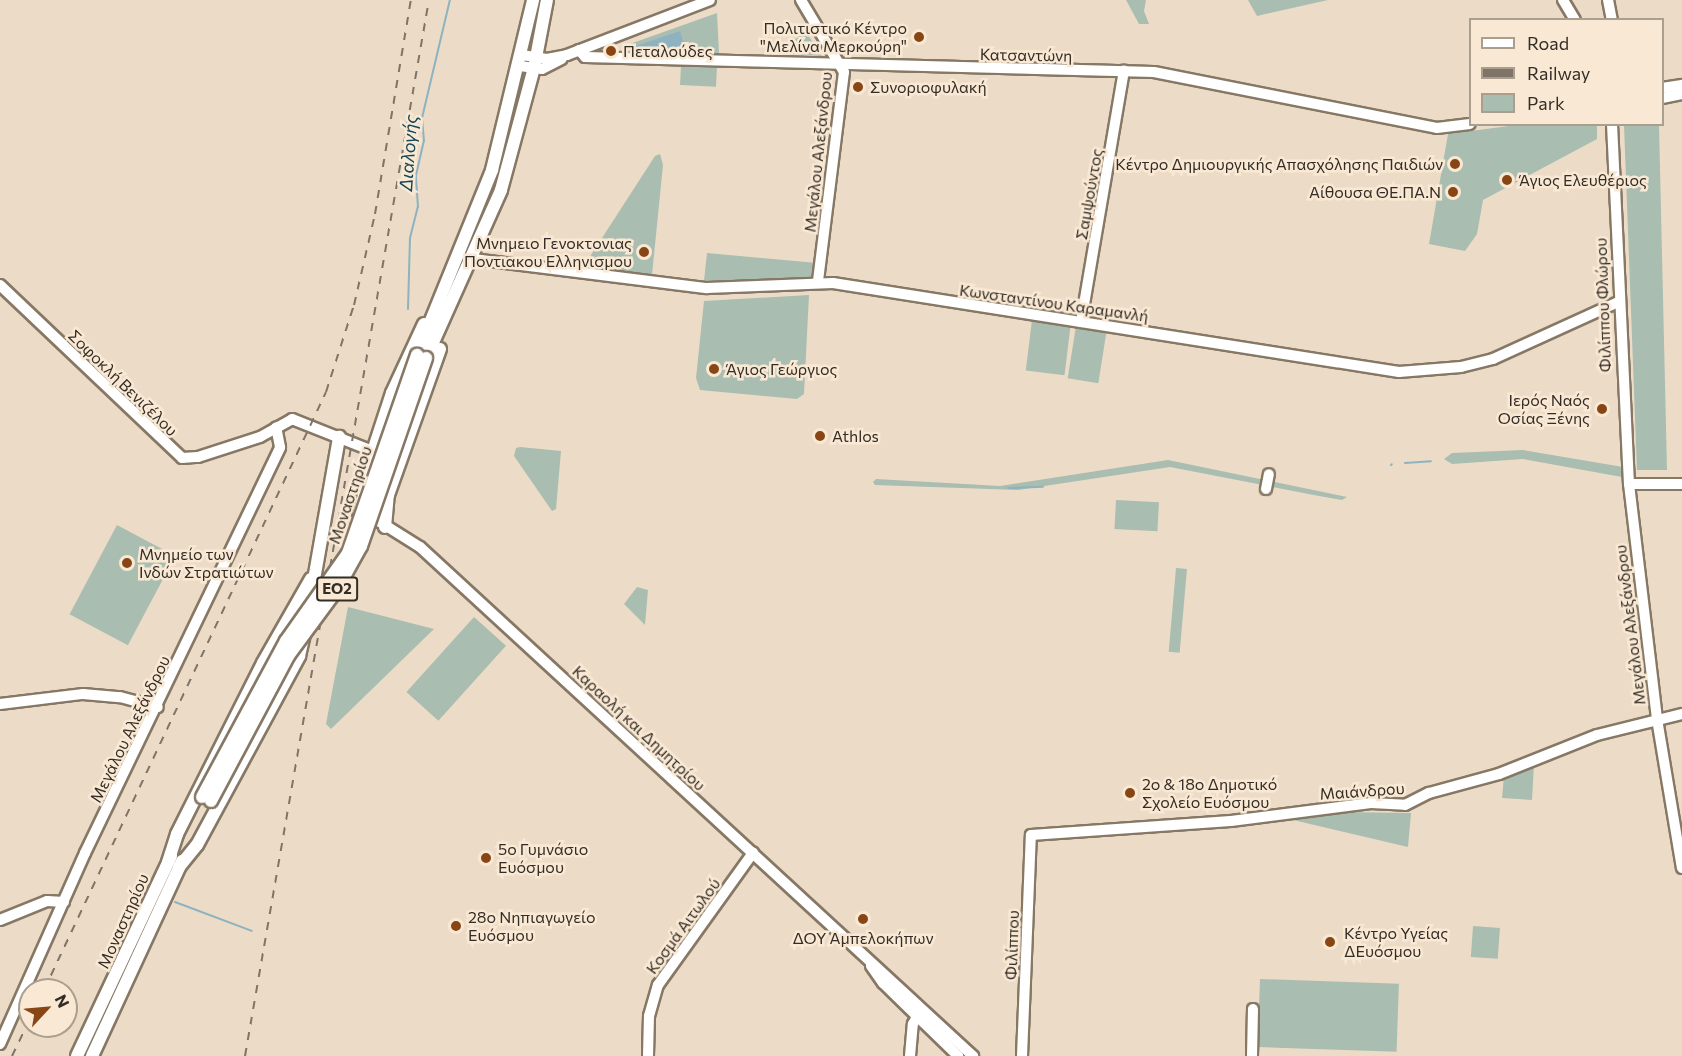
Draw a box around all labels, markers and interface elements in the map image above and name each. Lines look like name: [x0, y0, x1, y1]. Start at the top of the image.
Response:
place label: Πολιτιστικό Κέντρο "Μελίνα Μερκούρη": [760, 18, 907, 56]
legend: [1469, 18, 1664, 126]
marker: Πολιτιστικό Κέντρο "Μελίνα Μερκούρη": [912, 30, 926, 44]
text: Road: [1527, 32, 1569, 54]
place label: Πεταλούδες: [623, 41, 713, 61]
marker: Πεταλούδες: [604, 44, 618, 58]
street label: Κατσαντώνη: [980, 45, 1072, 65]
text: Railway: [1527, 62, 1590, 84]
street label: Μεγάλου Αλεξάνδρου: [800, 71, 836, 233]
place label: Συνοριοφυλακή: [870, 77, 987, 97]
marker: Συνοριοφυλακή: [851, 80, 865, 94]
text: Park: [1527, 92, 1565, 114]
water label: Διαλογής: [395, 114, 421, 192]
street label: Σαμψούντος: [1072, 147, 1106, 241]
place label: Κέντρο Δημιουργικής Απασχόλησης Παιδιών: [1115, 154, 1443, 174]
marker: Κέντρο Δημιουργικής Απασχόλησης Παιδιών: [1448, 157, 1462, 171]
place label: Άγιος Ελευθέριος: [1519, 170, 1647, 190]
marker: Άγιος Ελευθέριος: [1500, 173, 1514, 187]
place label: Αίθουσα ΘΕ.ΠΑ.Ν: [1309, 182, 1441, 202]
marker: Αίθουσα ΘΕ.ΠΑ.Ν: [1446, 185, 1460, 199]
place label: Μνημειο Γενοκτονιας Ποντιακου Ελληνισμου: [464, 233, 632, 271]
street label: Φιλίππου Φλώρου: [1591, 237, 1615, 373]
marker: Μνημειο Γενοκτονιας Ποντιακου Ελληνισμου: [637, 245, 651, 259]
street label: Κωνσταντίνου Καραμανλή: [958, 280, 1150, 326]
street label: Σοφοκλή Βενιζέλου: [64, 326, 182, 440]
place label: Άγιος Γεώργιος: [726, 359, 837, 379]
marker: Άγιος Γεώργιος: [707, 362, 721, 376]
place label: Ιερός Ναός Οσίας Ξένης: [1498, 390, 1590, 428]
marker: Ιερός Ναός Οσίας Ξένης: [1595, 402, 1609, 416]
place label: Athlos: [832, 426, 879, 446]
marker: Athlos: [813, 429, 827, 443]
street label: Μοναστηρίου: [324, 444, 376, 546]
place label: Μνημείο των Ινδών Στρατιώτων: [139, 544, 273, 582]
street label: Μεγάλου Αλεξάνδρου: [1611, 544, 1649, 706]
marker: Μνημείο των Ινδών Στρατιώτων: [120, 556, 134, 570]
road number: ΕΟ2: [316, 577, 358, 601]
street label: Μεγάλου Αλεξάνδρου: [86, 652, 174, 806]
street label: Καραολή και Δημητρίου: [569, 661, 709, 795]
place label: 2ο & 18ο Δημοτικό Σχολείο Ευόσμου: [1142, 774, 1277, 812]
street label: Μαιάνδρου: [1319, 778, 1405, 804]
marker: 2ο & 18ο Δημοτικό Σχολείο Ευόσμου: [1123, 786, 1137, 800]
place label: 5ο Γυμνάσιο Ευόσμου: [498, 839, 588, 877]
marker: 5ο Γυμνάσιο Ευόσμου: [479, 851, 493, 865]
street label: Μοναστηρίου: [93, 870, 153, 972]
street label: Κοσμά Αιτωλού: [642, 874, 724, 978]
place label: 28ο Νηπιαγωγείο Ευόσμου: [468, 907, 596, 945]
street label: Φιλίππου: [1001, 910, 1023, 980]
marker: ΔΟΥ Αμπελοκήπων: [856, 912, 870, 926]
marker: 28ο Νηπιαγωγείο Ευόσμου: [449, 919, 463, 933]
place label: Κέντρο Υγείας ΔΕυόσμου: [1344, 923, 1448, 961]
place label: ΔΟΥ Αμπελοκήπων: [793, 928, 933, 948]
marker: Κέντρο Υγείας ΔΕυόσμου: [1321, 933, 1339, 951]
north arrow: [18, 978, 78, 1038]
text: N: [52, 991, 74, 1010]

